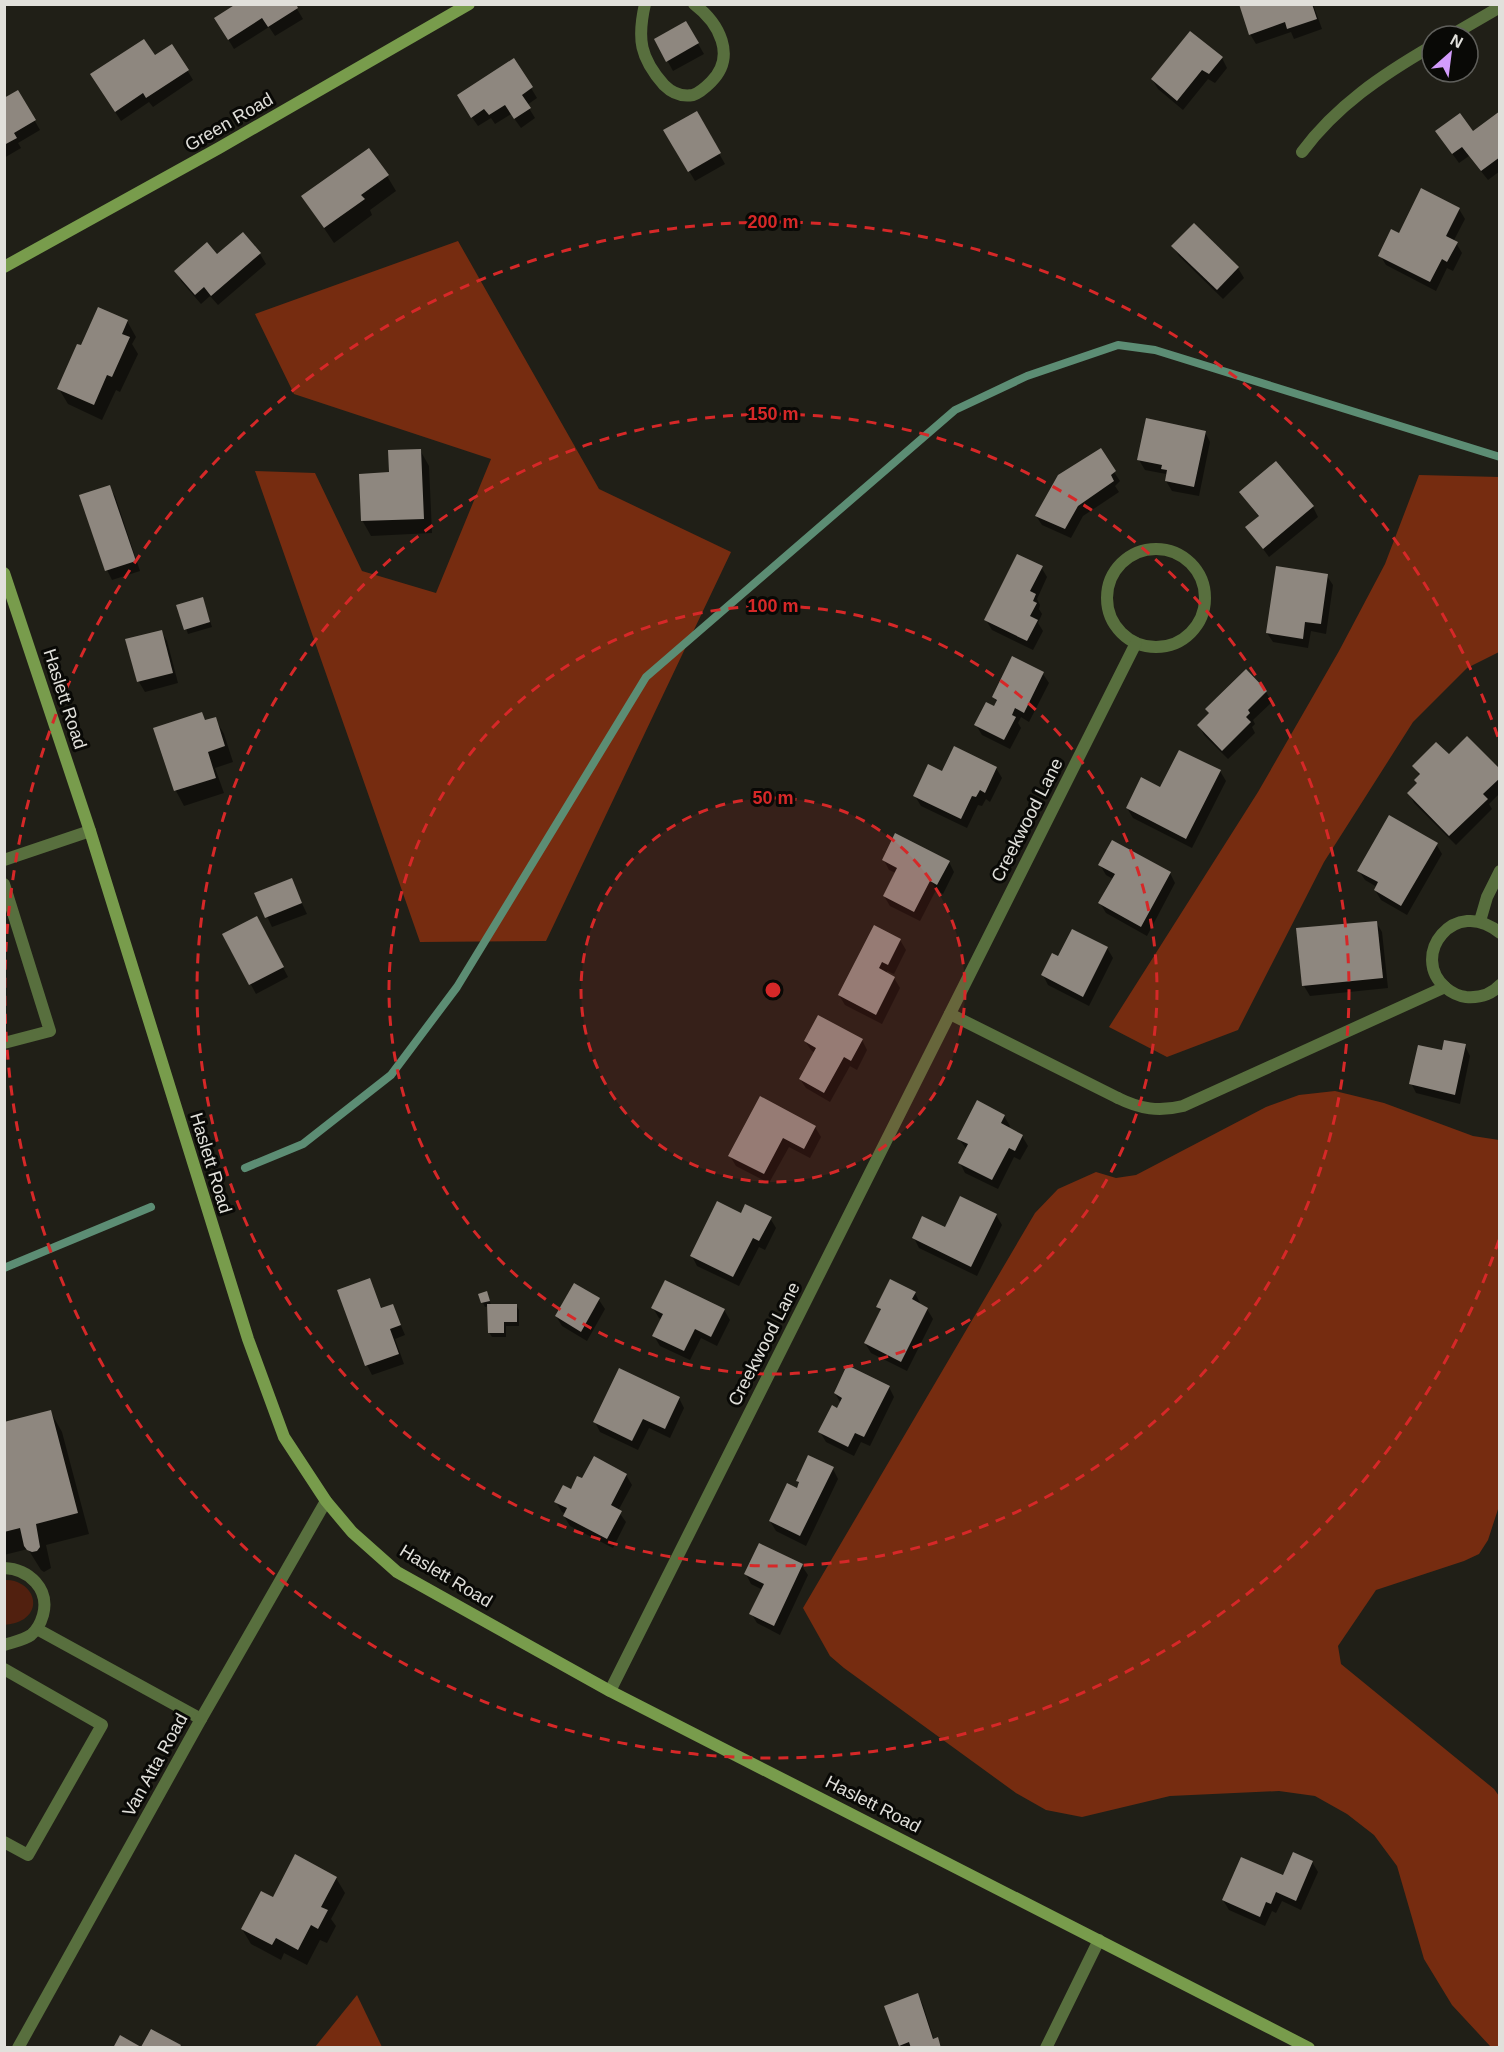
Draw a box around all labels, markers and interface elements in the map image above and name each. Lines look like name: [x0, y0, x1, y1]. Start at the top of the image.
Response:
north arrow: [1420, 24, 1480, 84]
text: N: [1448, 31, 1466, 51]
street label: Green Road: [182, 89, 276, 155]
text: 200 m: [747, 212, 799, 232]
text: 150 m: [747, 404, 799, 424]
text: 100 m: [747, 596, 799, 616]
street label: Haslett Road: [39, 646, 91, 752]
street label: Creekwood Lane: [987, 755, 1067, 885]
text: 50 m: [752, 788, 794, 808]
centre of rings: [763, 980, 783, 1000]
street label: Haslett Road: [186, 1110, 236, 1216]
street label: Creekwood Lane: [724, 1279, 804, 1409]
street label: Haslett Road: [396, 1541, 496, 1611]
street label: Van Atta Road: [118, 1710, 192, 1820]
street label: Haslett Road: [822, 1771, 924, 1837]

